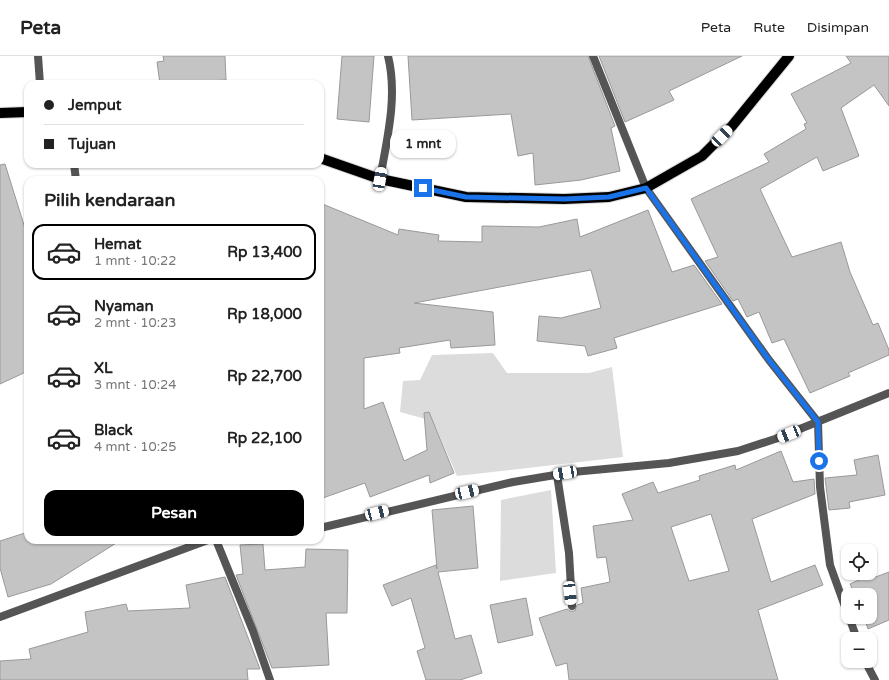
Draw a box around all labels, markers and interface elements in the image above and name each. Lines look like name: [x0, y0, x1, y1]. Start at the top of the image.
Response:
text: Peta: [20, 17, 61, 39]
text: Peta: [701, 19, 731, 36]
text: Rute: [753, 19, 785, 36]
text: Disimpan: [807, 19, 869, 36]
text: Jemput: [68, 96, 122, 114]
car: [709, 123, 735, 149]
callout: 1 mnt: [390, 130, 456, 158]
text: Tujuan: [68, 135, 116, 153]
text: 1 mnt: [405, 136, 441, 152]
car: [372, 166, 388, 192]
route end: [414, 179, 432, 197]
text: Pilih kendaraan: [44, 189, 175, 211]
icon: car: [46, 234, 82, 270]
text: Hemat: [94, 235, 141, 253]
text: Rp 13,400: [227, 243, 302, 261]
text: 1 mnt · 10:22: [94, 253, 176, 269]
icon: car: [46, 296, 82, 332]
text: Nyaman: [94, 297, 154, 315]
text: Rp 18,000: [227, 305, 302, 323]
text: 2 mnt · 10:23: [94, 315, 176, 331]
icon: car: [46, 358, 82, 394]
text: XL: [94, 359, 113, 377]
text: Rp 22,700: [227, 367, 302, 385]
text: 3 mnt · 10:24: [94, 377, 176, 393]
icon: car: [46, 420, 82, 456]
text: Black: [94, 421, 133, 439]
car: [776, 424, 802, 444]
text: Rp 22,100: [227, 429, 302, 447]
text: 4 mnt · 10:25: [94, 439, 176, 455]
route start: [810, 452, 828, 470]
car: [552, 465, 578, 481]
car: [454, 483, 480, 501]
button: Pesan: [44, 490, 304, 536]
car: [364, 504, 390, 522]
map controls: [841, 544, 877, 668]
button: locate: [841, 544, 877, 580]
car: [563, 580, 577, 606]
button: +: [841, 588, 877, 624]
button: −: [841, 632, 877, 668]

